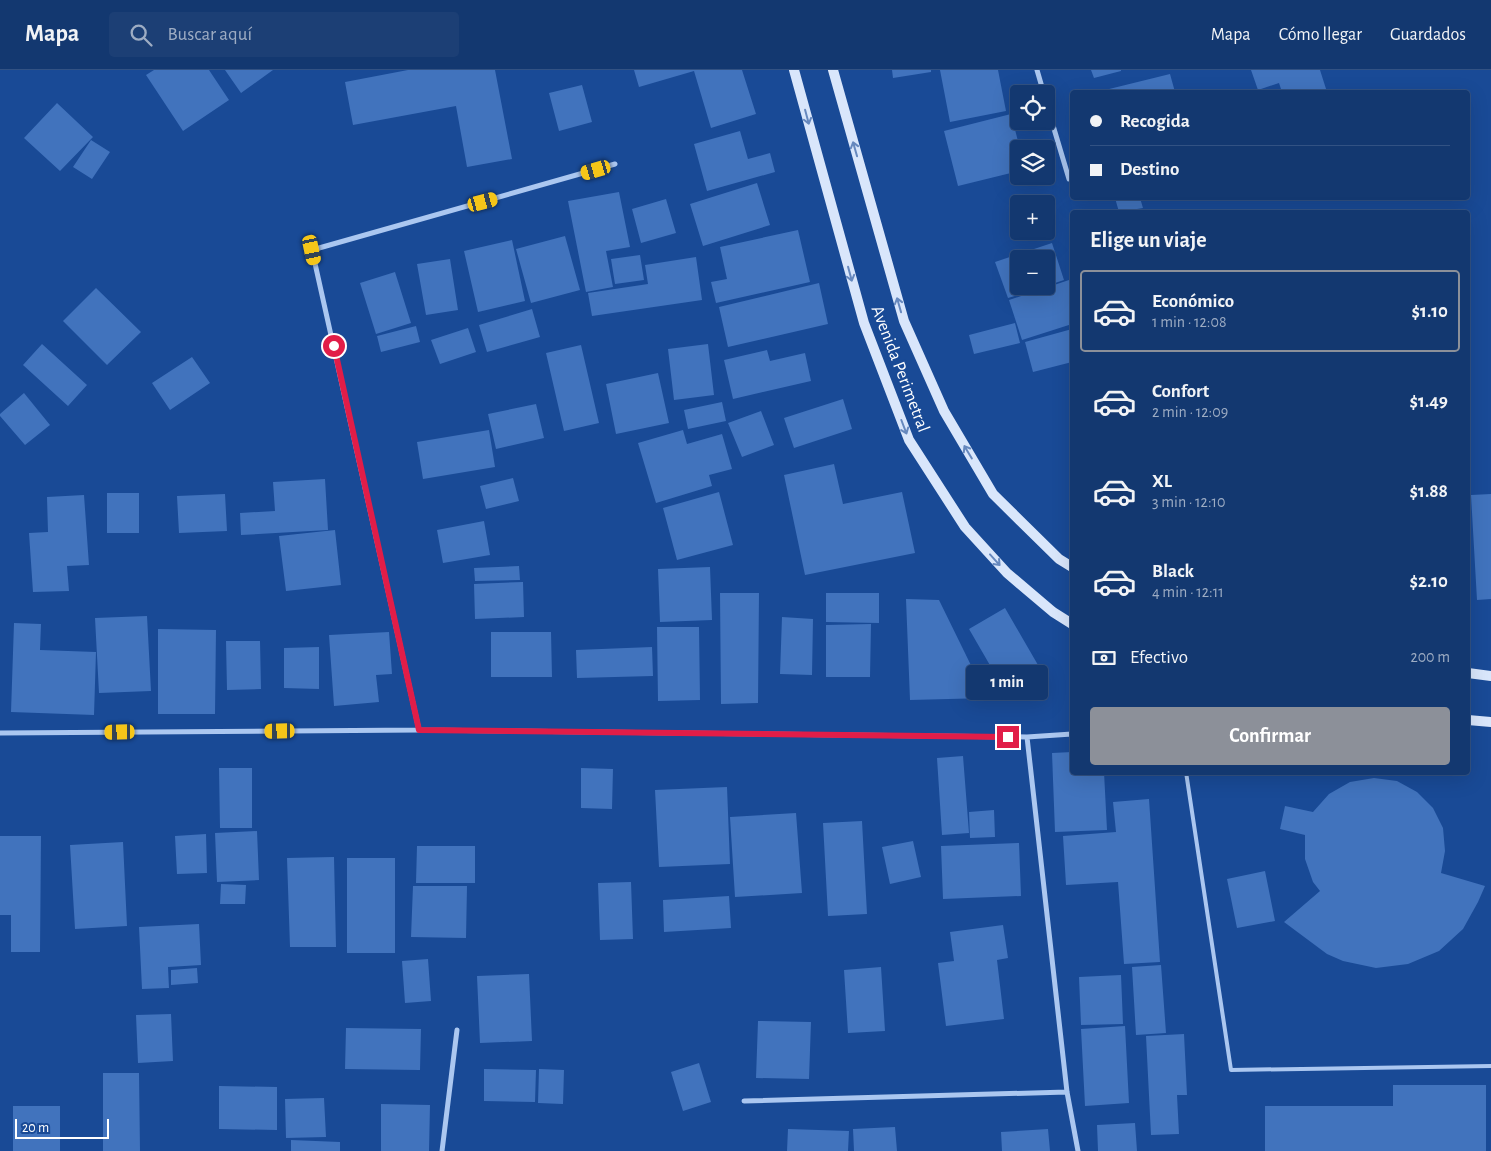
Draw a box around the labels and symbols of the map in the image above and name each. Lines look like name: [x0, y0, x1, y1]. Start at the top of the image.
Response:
one-way arrow: [802, 109, 812, 125]
one-way arrow: [850, 141, 860, 157]
car: [579, 159, 612, 181]
car: [466, 191, 499, 213]
car: [301, 234, 322, 266]
one-way arrow: [846, 265, 855, 281]
one-way arrow: [894, 297, 904, 313]
street label: Avenida Perimetral: [868, 303, 932, 435]
route start: [323, 335, 345, 357]
one-way arrow: [899, 419, 909, 434]
one-way arrow: [962, 445, 972, 459]
one-way arrow: [989, 554, 1001, 567]
callout: 1 min: [967, 664, 1049, 700]
car: [264, 723, 295, 739]
car: [104, 724, 135, 740]
route end: [997, 726, 1019, 748]
scale bar: [15, 1116, 109, 1139]

